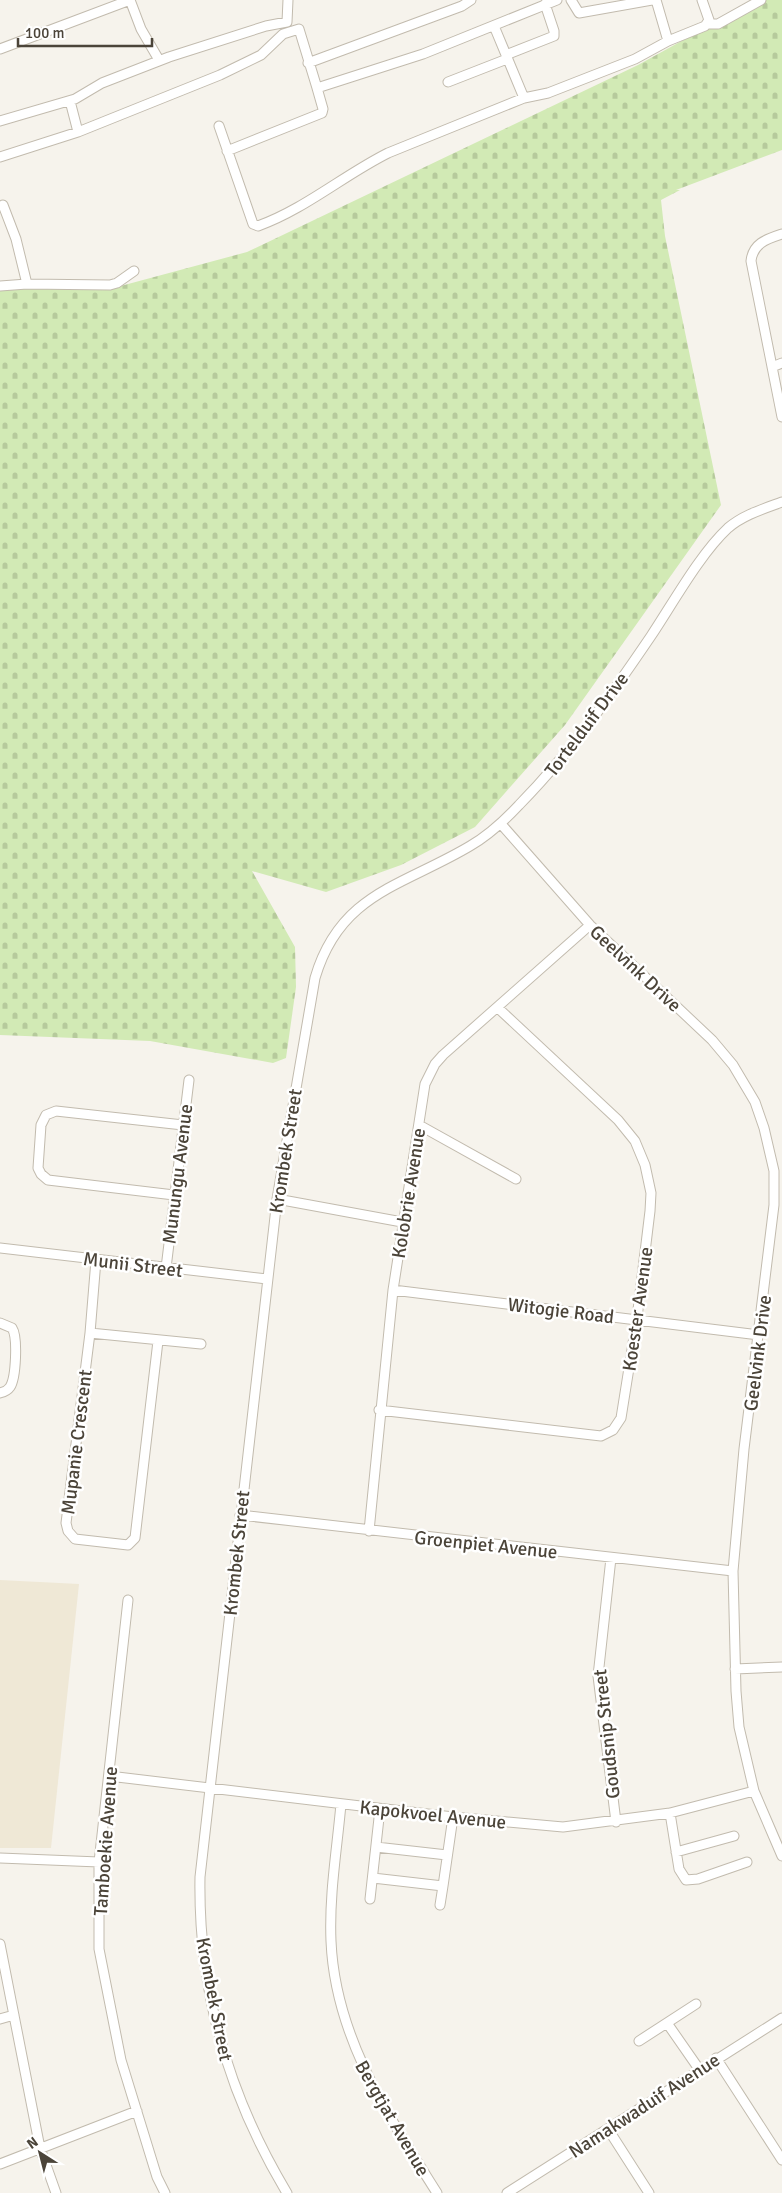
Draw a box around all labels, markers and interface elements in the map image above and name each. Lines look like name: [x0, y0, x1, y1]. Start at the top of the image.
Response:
scale bar: [18, 15, 151, 47]
text: 100 m: [25, 24, 65, 42]
street label: Tortelduif Drive: [540, 667, 634, 782]
street label: Geelvink Drive: [584, 920, 686, 1017]
street label: Krombek Street: [264, 1087, 308, 1215]
street label: Munungu Avenue: [157, 1103, 198, 1246]
street label: Kolobrie Avenue: [387, 1126, 431, 1260]
street label: Koester Avenue: [617, 1245, 659, 1373]
street label: Munii Street: [82, 1247, 184, 1283]
street label: Witogie Road: [506, 1293, 615, 1329]
street label: Geelvink Drive: [739, 1294, 777, 1413]
street label: Mupanie Crescent: [56, 1368, 98, 1516]
street label: Krombek Street: [218, 1489, 256, 1617]
street label: Groenpiet Avenue: [413, 1526, 559, 1564]
street label: Goudsnip Street: [588, 1668, 626, 1800]
street label: Tamboekie Avenue: [89, 1766, 123, 1917]
street label: Kapokvoel Avenue: [358, 1795, 507, 1835]
street label: Krombek Street: [190, 1935, 238, 2064]
street label: Namakwaduif Avenue: [564, 2048, 725, 2164]
street label: Bergtjat Avenue: [349, 2056, 435, 2181]
north arrow: [15, 2128, 65, 2178]
text: N: [24, 2133, 42, 2153]

